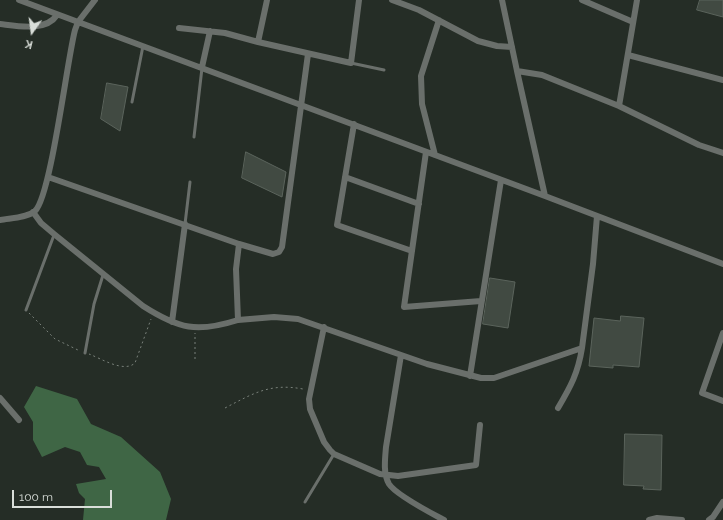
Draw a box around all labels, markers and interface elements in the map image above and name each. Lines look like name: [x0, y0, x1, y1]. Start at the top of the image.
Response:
north arrow: [12, 12, 52, 52]
text: K: [24, 37, 34, 51]
scale bar: [14, 482, 114, 508]
text: 100 m: [19, 490, 53, 504]

